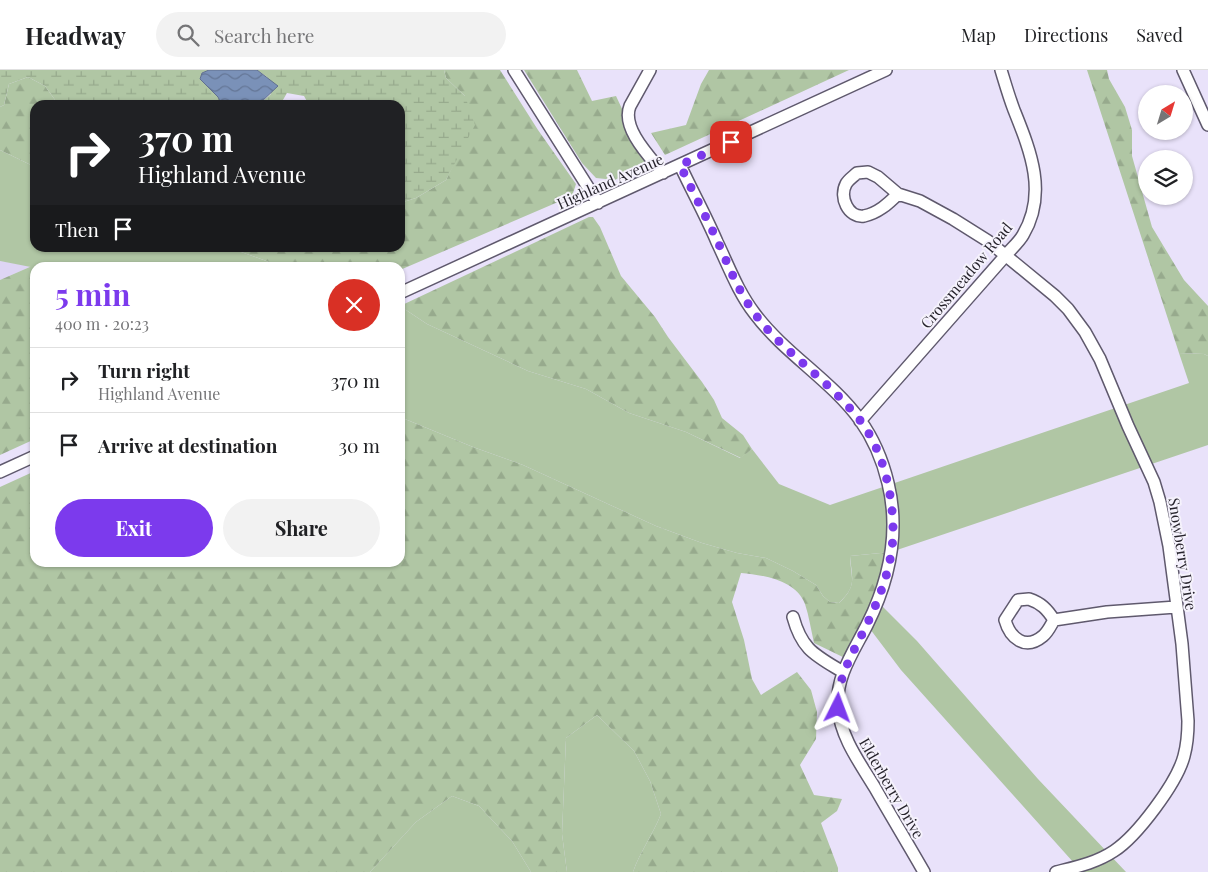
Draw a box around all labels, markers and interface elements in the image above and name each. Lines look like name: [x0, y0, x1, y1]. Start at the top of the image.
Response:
search box: [156, 12, 506, 57]
text: Headway: [25, 19, 126, 51]
icon: search: [174, 21, 202, 49]
text: Search here: [214, 22, 314, 48]
text: Map: [961, 23, 996, 47]
text: Directions: [1024, 23, 1108, 47]
text: Saved: [1136, 23, 1183, 47]
north arrow: [1138, 85, 1192, 140]
map controls: [1138, 85, 1193, 205]
text: 370 m: [138, 114, 233, 161]
icon: right: [55, 120, 120, 185]
pin: [710, 121, 752, 163]
icon: arrive: [717, 128, 745, 156]
street label: Highland Avenue: [554, 149, 666, 213]
button: layers: [1138, 150, 1193, 205]
text: Highland Avenue: [138, 159, 306, 189]
icon: arrive: [109, 215, 137, 243]
text: Then: [55, 216, 99, 242]
street label: Crossmeadow Road: [916, 218, 1016, 332]
text: 5 min: [55, 274, 130, 314]
button: close: [328, 279, 380, 331]
text: 400 m · 20:23: [55, 313, 149, 334]
text: Turn right: [98, 357, 190, 383]
icon: right: [55, 366, 83, 394]
text: 370 m: [331, 367, 380, 393]
text: Highland Avenue: [98, 383, 220, 404]
icon: arrive: [55, 431, 83, 459]
text: Arrive at destination: [98, 432, 278, 458]
text: 30 m: [338, 432, 380, 458]
street label: Snowberry Drive: [1164, 496, 1202, 612]
button: Exit: [55, 499, 213, 557]
button: Share: [223, 499, 380, 557]
position arrow: [811, 681, 863, 733]
street label: Elderberry Drive: [855, 734, 929, 842]

